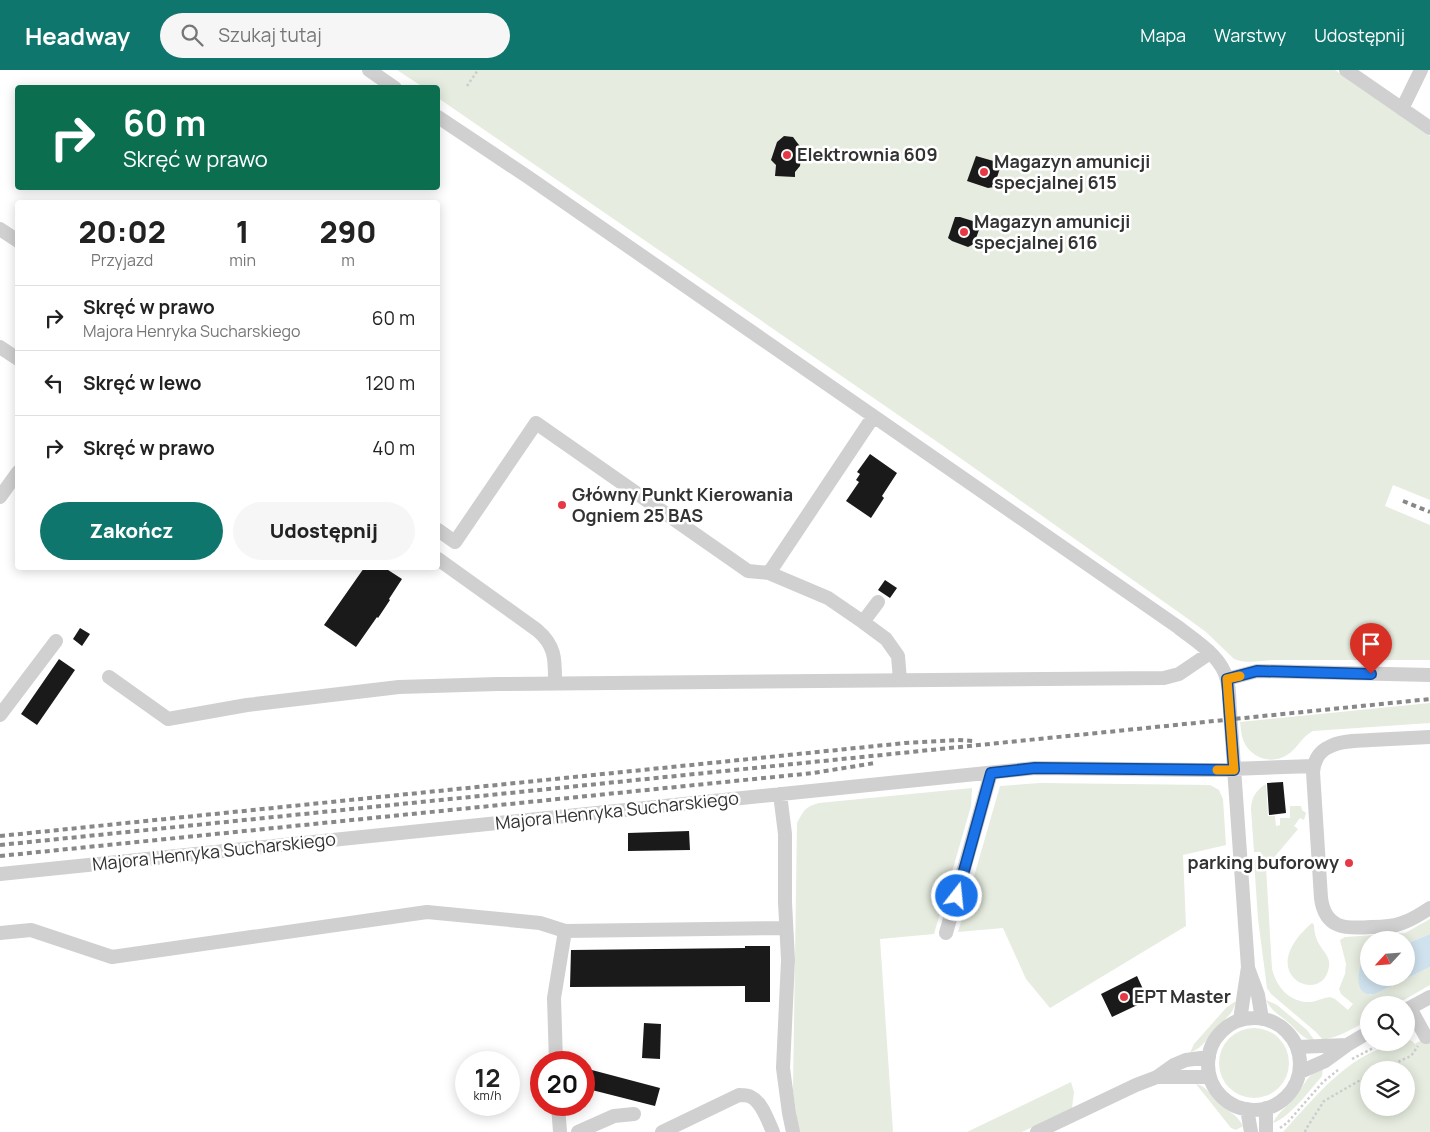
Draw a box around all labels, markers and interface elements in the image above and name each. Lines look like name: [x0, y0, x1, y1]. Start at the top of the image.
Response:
search box: [160, 13, 510, 58]
text: Headway: [25, 19, 130, 52]
icon: search: [178, 21, 206, 49]
text: Szukaj tutaj: [218, 22, 322, 48]
text: Mapa: [1140, 23, 1186, 47]
text: Warstwy: [1214, 23, 1286, 47]
text: Udostępnij: [1314, 23, 1405, 47]
text: 60 m: [123, 99, 206, 147]
icon: right: [40, 105, 105, 170]
place label: Elektrownia 609: [797, 142, 938, 166]
text: Skręć w prawo: [123, 144, 268, 174]
marker: Elektrownia 609: [781, 149, 793, 161]
place label: Magazyn amunicji specjalnej 615: [994, 149, 1150, 194]
marker: Magazyn amunicji specjalnej 615: [978, 166, 990, 178]
place label: Magazyn amunicji specjalnej 616: [974, 209, 1130, 254]
text: 20:02: [78, 211, 166, 252]
text: 1: [236, 211, 249, 252]
text: 290: [320, 211, 377, 252]
marker: Magazyn amunicji specjalnej 616: [958, 226, 970, 238]
text: Przyjazd: [91, 249, 153, 271]
text: min: [229, 249, 256, 271]
text: m: [341, 249, 355, 271]
text: Skręć w prawo: [83, 294, 215, 320]
icon: right: [40, 304, 68, 332]
text: 60 m: [372, 305, 415, 331]
text: Majora Henryka Sucharskiego: [83, 320, 300, 342]
icon: left: [40, 369, 68, 397]
text: Skręć w lewo: [83, 370, 202, 396]
text: 120 m: [365, 370, 415, 396]
icon: right: [40, 434, 68, 462]
text: Skręć w prawo: [83, 435, 215, 461]
text: 40 m: [372, 435, 415, 461]
place label: Główny Punkt Kierowania Ogniem 25 BAS: [572, 482, 793, 527]
marker: Główny Punkt Kierowania Ogniem 25 BAS: [556, 499, 568, 511]
button: Zakończ: [40, 502, 223, 560]
button: Udostępnij: [233, 502, 415, 560]
pin: [1350, 623, 1392, 674]
icon: arrive: [1357, 630, 1385, 658]
street label: Majora Henryka Sucharskiego: [494, 785, 740, 835]
street label: Majora Henryka Sucharskiego: [91, 826, 337, 876]
place label: parking buforowy: [1188, 850, 1339, 874]
marker: parking buforowy: [1343, 857, 1355, 869]
position arrow: [930, 869, 982, 921]
north arrow: [1360, 931, 1415, 986]
map controls: [1360, 931, 1415, 1116]
place label: EPT Master: [1134, 984, 1231, 1008]
marker: EPT Master: [1118, 991, 1130, 1003]
button: search: [1360, 996, 1415, 1051]
speed limit sign: 20: [530, 1051, 595, 1116]
text: 12: [475, 1060, 500, 1095]
button: layers: [1360, 1061, 1415, 1116]
text: km/h: [474, 1087, 501, 1104]

